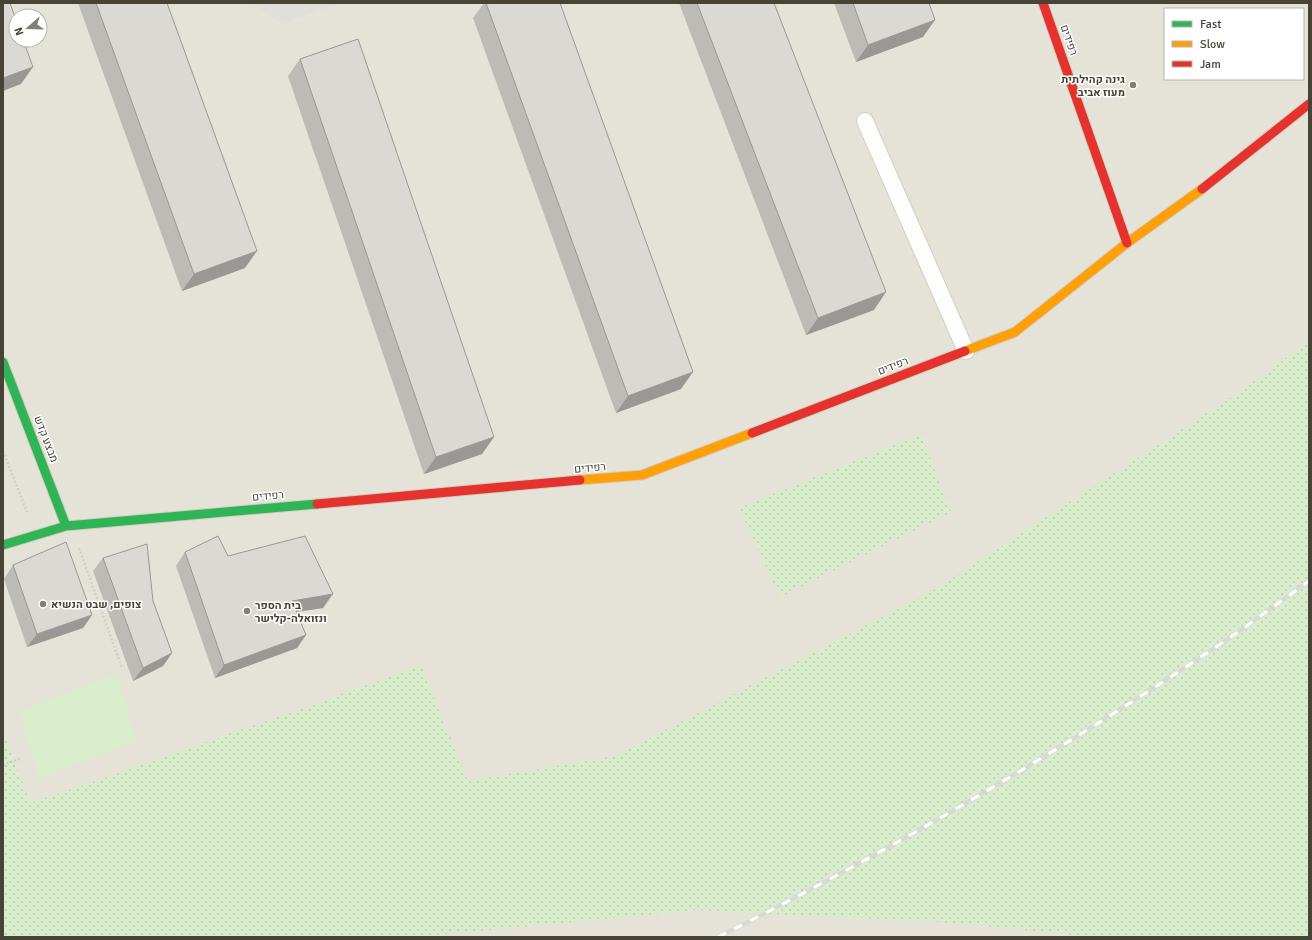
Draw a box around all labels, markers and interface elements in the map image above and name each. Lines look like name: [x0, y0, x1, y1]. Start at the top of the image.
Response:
north arrow: [8, 8, 48, 48]
legend: [1164, 8, 1304, 80]
text: Fast: [1200, 17, 1221, 32]
street label: רפידים: [1058, 23, 1080, 57]
text: N: [12, 25, 26, 37]
text: Slow: [1200, 37, 1225, 52]
text: Jam: [1200, 57, 1221, 72]
place label: גינה קהילתית מעוז אביב: [1061, 73, 1125, 99]
marker: גינה קהילתית מעוז אביב: [1128, 80, 1138, 90]
street label: רפידים: [876, 354, 910, 378]
street label: מבצע קדש: [31, 414, 61, 464]
street label: רפידים: [574, 460, 606, 476]
street label: רפידים: [252, 488, 284, 504]
place label: צופים, שבט הנשיא: [51, 598, 142, 611]
marker: צופים, שבט הנשיא: [38, 599, 48, 609]
place label: בית הספר ונזואלה-קלישר: [255, 599, 327, 625]
marker: בית הספר ונזואלה-קלישר: [242, 606, 252, 616]

